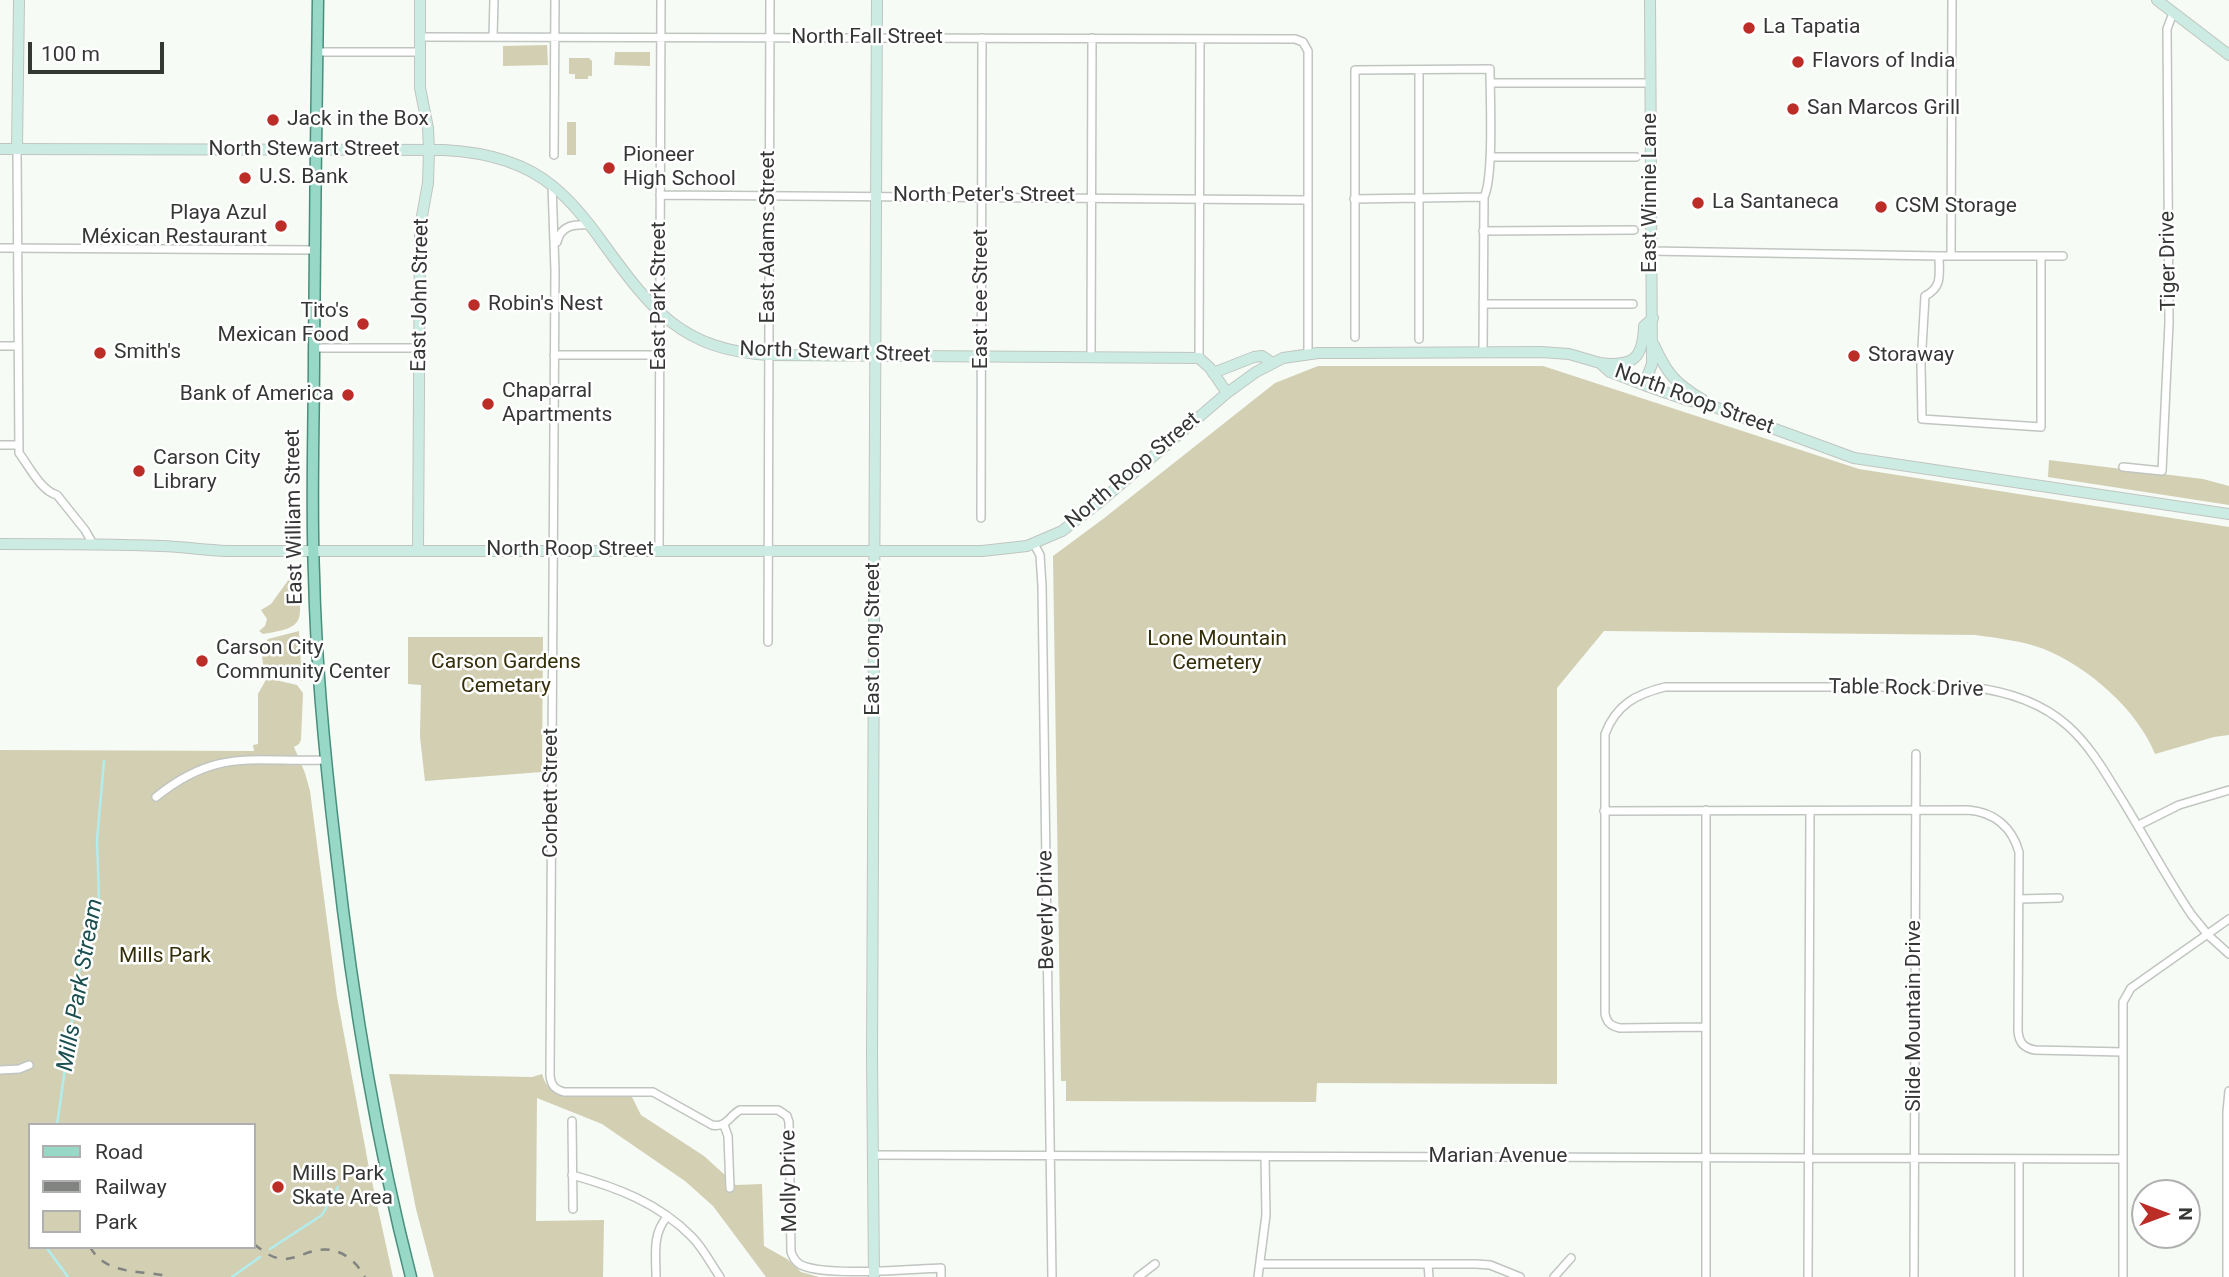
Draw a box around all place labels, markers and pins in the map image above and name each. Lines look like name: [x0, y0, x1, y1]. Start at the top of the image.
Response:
place label: La Tapatia: [1763, 15, 1860, 41]
marker: La Tapatia: [1741, 20, 1757, 36]
place label: Flavors of India: [1812, 49, 1955, 75]
marker: Flavors of India: [1790, 54, 1806, 70]
place label: San Marcos Grill: [1807, 96, 1960, 122]
marker: San Marcos Grill: [1785, 101, 1801, 117]
place label: Jack in the Box: [287, 107, 429, 133]
marker: Jack in the Box: [265, 112, 281, 128]
place label: Pioneer High School: [623, 143, 736, 193]
marker: Pioneer High School: [601, 160, 617, 176]
place label: U.S. Bank: [259, 165, 348, 191]
marker: U.S. Bank: [237, 170, 253, 186]
place label: La Santaneca: [1712, 190, 1839, 216]
place label: CSM Storage: [1895, 194, 2017, 220]
marker: La Santaneca: [1690, 195, 1706, 211]
marker: CSM Storage: [1873, 199, 1889, 215]
place label: Playa Azul Méxican Restaurant: [81, 201, 267, 251]
marker: Playa Azul Méxican Restaurant: [273, 218, 289, 234]
place label: Robin's Nest: [488, 292, 603, 318]
marker: Robin's Nest: [466, 297, 482, 313]
place label: Tito's Mexican Food: [218, 299, 349, 349]
marker: Tito's Mexican Food: [355, 316, 371, 332]
place label: Smith's: [114, 340, 181, 366]
place label: Storaway: [1868, 343, 1954, 369]
marker: Smith's: [92, 345, 108, 361]
marker: Storaway: [1846, 348, 1862, 364]
place label: Chaparral Apartments: [502, 379, 612, 429]
place label: Bank of America: [180, 382, 334, 408]
marker: Bank of America: [340, 387, 356, 403]
marker: Chaparral Apartments: [480, 396, 496, 412]
place label: Carson City Library: [153, 446, 260, 496]
marker: Carson City Library: [131, 463, 147, 479]
place label: Carson City Community Center: [216, 636, 390, 686]
marker: Carson City Community Center: [194, 653, 210, 669]
place label: Mills Park Skate Area: [292, 1162, 393, 1212]
marker: Mills Park Skate Area: [270, 1179, 286, 1195]

